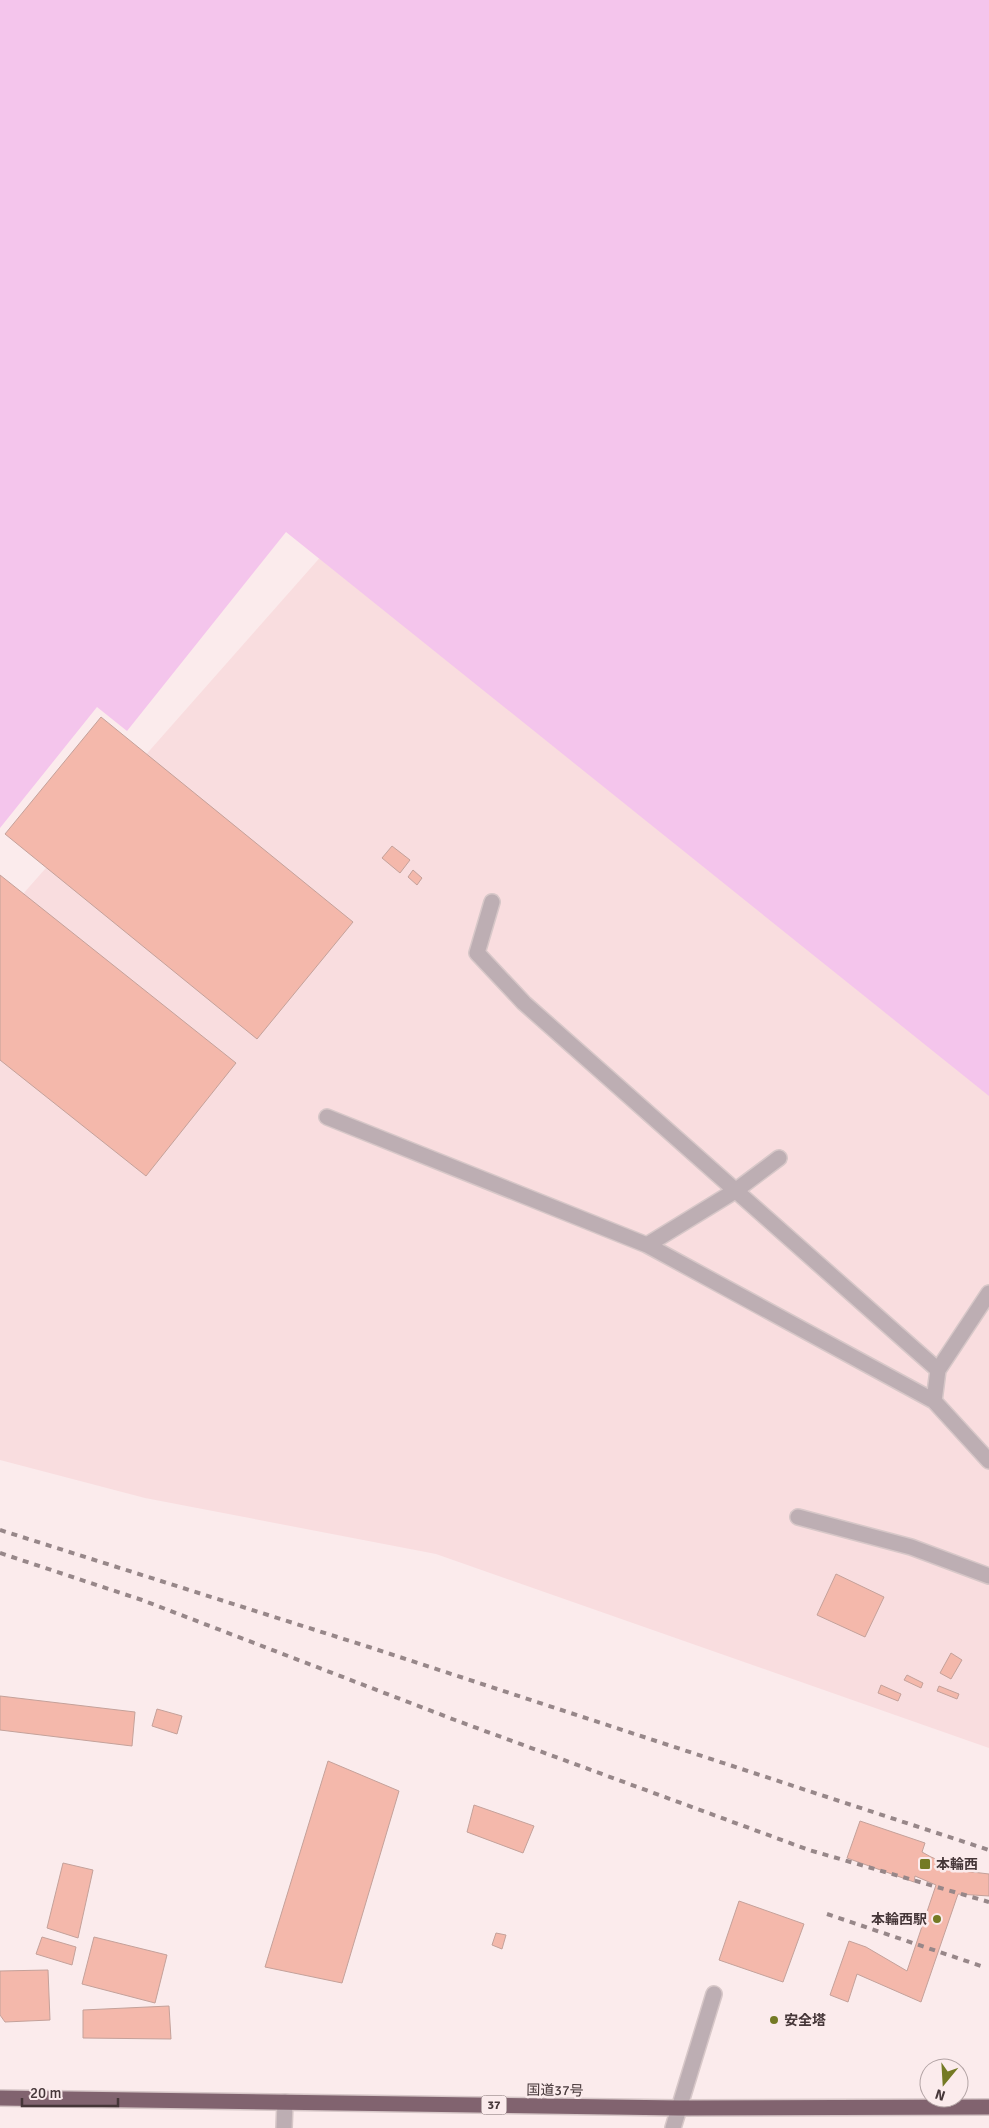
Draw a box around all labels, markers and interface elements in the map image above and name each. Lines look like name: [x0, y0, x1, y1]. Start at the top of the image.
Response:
place label: 本輪西: [936, 1856, 978, 1873]
marker: 本輪西: [918, 1857, 932, 1871]
place label: 本輪西駅: [871, 1911, 927, 1928]
marker: 本輪西駅: [931, 1913, 943, 1925]
place label: 安全塔: [784, 2012, 826, 2029]
marker: 安全塔: [768, 2014, 780, 2026]
north arrow: [919, 2058, 969, 2108]
scale bar: [22, 2076, 119, 2108]
street label: 国道37号: [526, 2082, 584, 2099]
text: 20 m: [30, 2084, 61, 2102]
text: N: [933, 2085, 947, 2104]
road number: 37: [482, 2096, 506, 2114]

